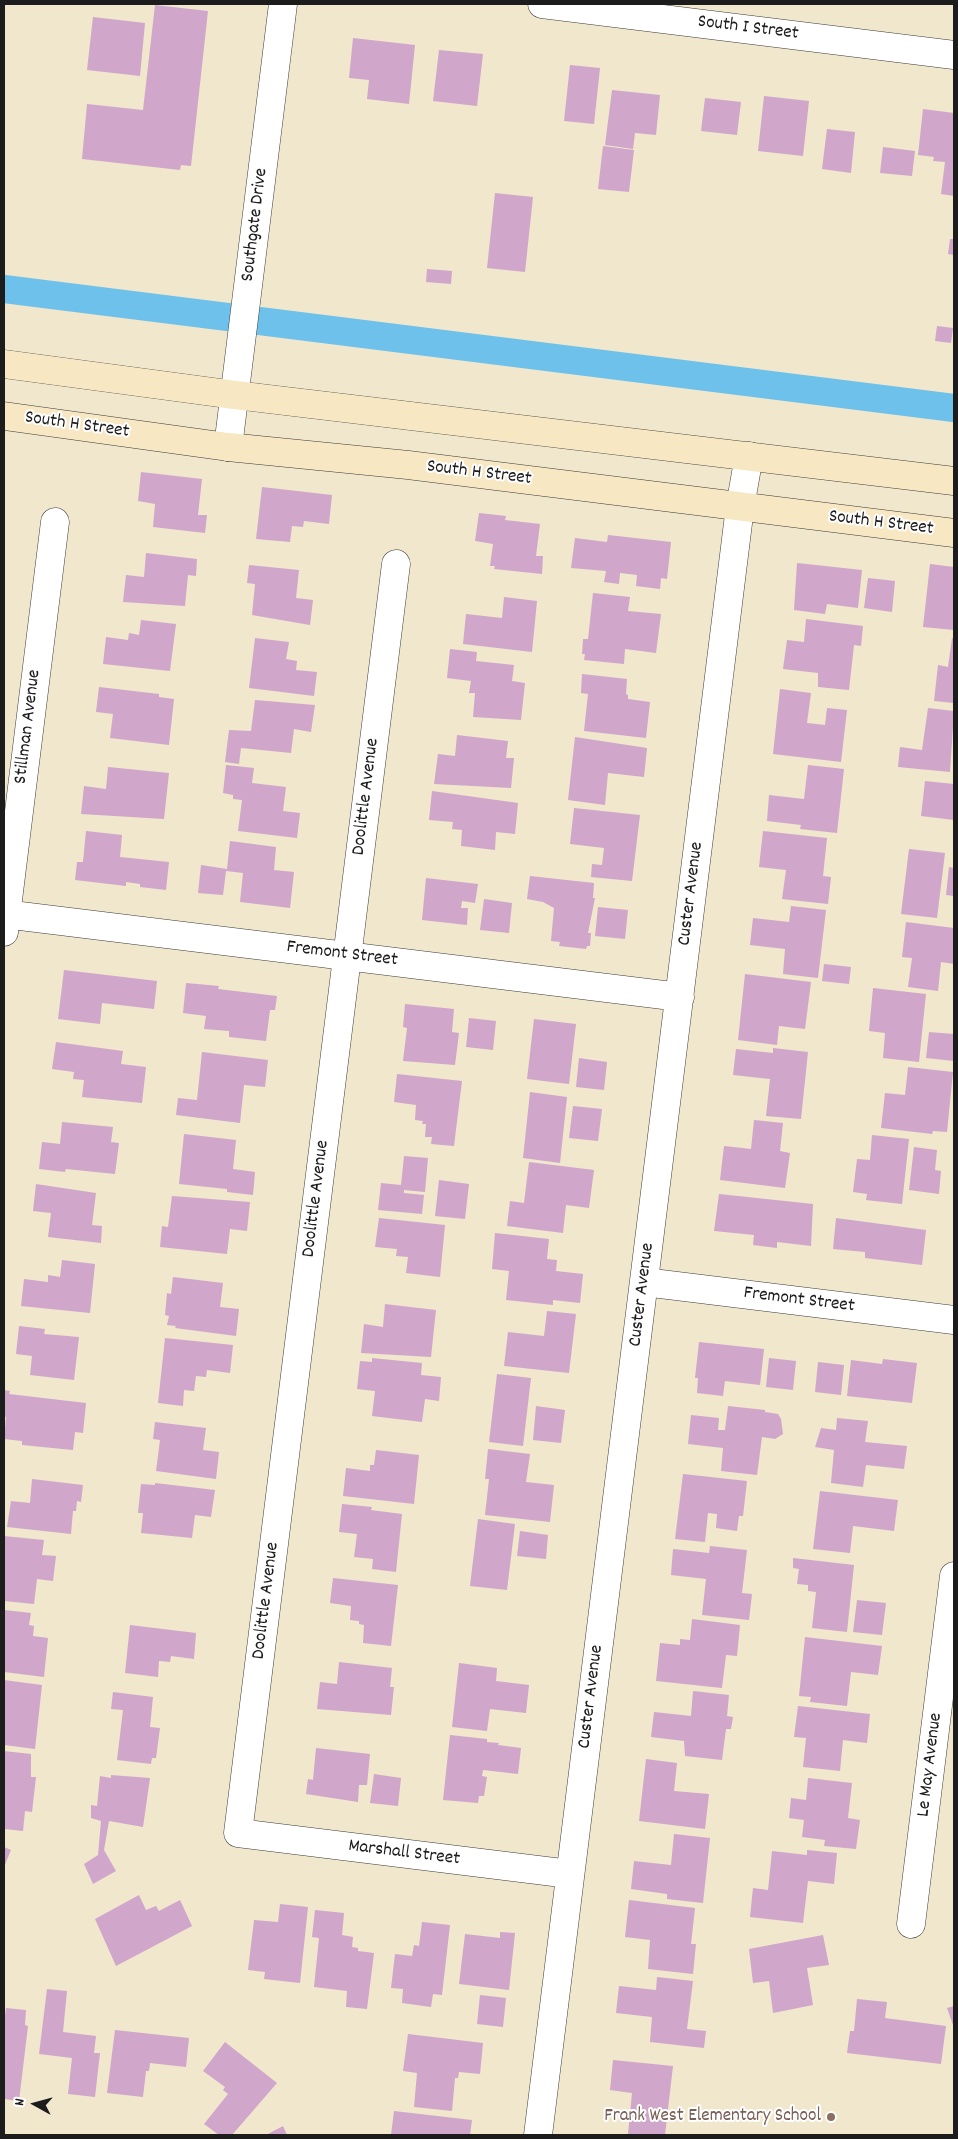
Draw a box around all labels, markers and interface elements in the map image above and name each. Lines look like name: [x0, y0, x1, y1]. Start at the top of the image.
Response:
street label: South I Street: [696, 12, 800, 46]
street label: Southgate Drive: [238, 167, 274, 283]
street label: South H Street: [23, 407, 131, 445]
street label: South H Street: [425, 456, 533, 492]
street label: South H Street: [827, 506, 935, 542]
street label: Stillman Avenue: [11, 669, 47, 785]
street label: Doolittle Avenue: [348, 737, 386, 857]
street label: Custer Avenue: [674, 841, 710, 947]
street label: Fremont Street: [285, 937, 399, 973]
street label: Doolittle Avenue: [298, 1139, 336, 1259]
street label: Custer Avenue: [625, 1242, 661, 1348]
street label: Fremont Street: [742, 1283, 856, 1319]
street label: Doolittle Avenue: [248, 1541, 286, 1661]
street label: Custer Avenue: [574, 1644, 610, 1750]
street label: Le May Avenue: [913, 1712, 949, 1818]
street label: Marshall Street: [347, 1836, 461, 1872]
north arrow: [10, 2079, 60, 2129]
text: N: [10, 2098, 30, 2107]
place label: Frank West Elementary School: [604, 2106, 821, 2128]
marker: Frank West Elementary School: [825, 2111, 837, 2123]

